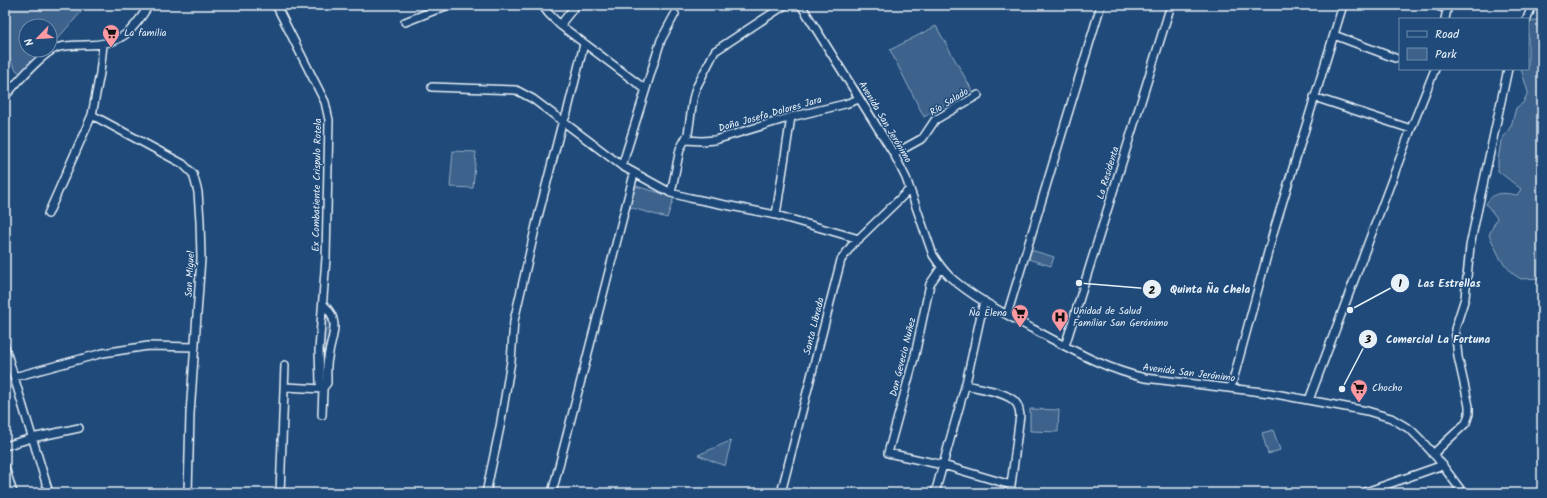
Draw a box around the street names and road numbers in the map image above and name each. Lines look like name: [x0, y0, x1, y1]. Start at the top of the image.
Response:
street label: Avenida San Jerónimo: [854, 78, 916, 166]
street label: Río Salado: [926, 83, 972, 120]
street label: Doña Josefa Dolores Jara: [716, 92, 824, 136]
street label: Ex Combatiente Crispulo Rotela: [308, 118, 326, 252]
street label: La Residenta: [1092, 144, 1124, 201]
street label: San Miguel: [181, 250, 199, 297]
street label: Santa Librada: [799, 295, 829, 356]
street label: Don Gevecio Nuñez: [885, 315, 921, 398]
street label: Avenida San Jerónimo: [1142, 359, 1236, 387]

